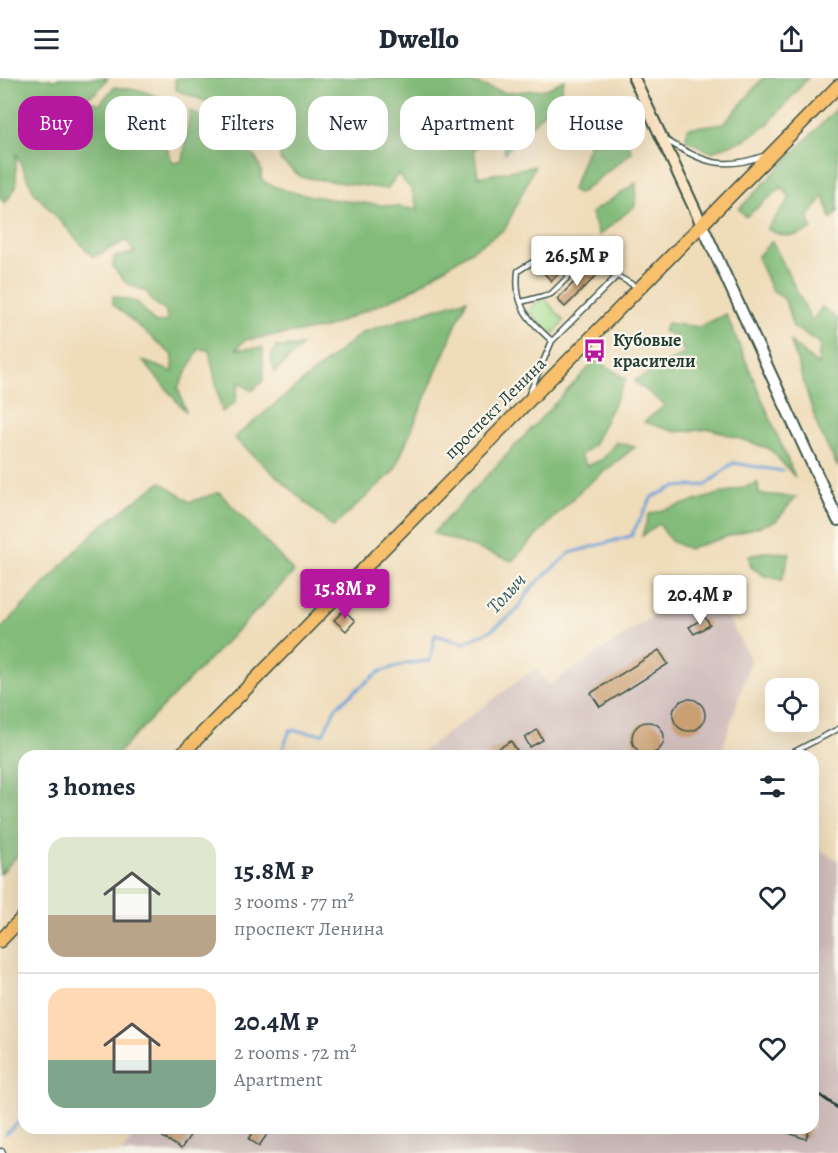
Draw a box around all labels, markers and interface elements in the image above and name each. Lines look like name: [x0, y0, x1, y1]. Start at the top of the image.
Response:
text: Dwello: [379, 21, 459, 57]
icon: menu: [30, 23, 63, 56]
icon: share: [775, 23, 808, 56]
chip: Buy: [18, 96, 93, 150]
chip: Rent: [105, 96, 187, 150]
chip: Filters: [199, 96, 296, 150]
chip: New: [308, 96, 388, 150]
chip: Apartment: [400, 96, 535, 150]
chip: House: [547, 96, 645, 150]
pin: 26.5M ₽: [522, 236, 632, 287]
text: 26.5M ₽: [545, 242, 609, 269]
place label: Кубовые красители: [613, 328, 696, 373]
bus stop icon: Кубовые красители: [582, 337, 608, 363]
street label: проспект Ленина: [439, 351, 552, 464]
water label: Толыч: [481, 567, 532, 620]
pin: 15.8M ₽: [290, 569, 400, 620]
text: 15.8M ₽: [314, 575, 376, 602]
pin: 20.4M ₽: [645, 575, 755, 626]
text: 20.4M ₽: [667, 581, 733, 608]
map controls: [765, 678, 819, 732]
button: locate: [765, 678, 819, 732]
text: 3 homes: [48, 769, 136, 804]
icon: filters: [756, 770, 789, 803]
text: 15.8M ₽: [234, 853, 314, 888]
icon: home: [96, 861, 168, 933]
icon: heart: [756, 881, 789, 914]
text: 3 rooms · 77 m²: [234, 888, 354, 915]
text: проспект Ленина: [234, 915, 384, 942]
text: 20.4M ₽: [234, 1004, 319, 1039]
icon: home: [96, 1012, 168, 1084]
icon: heart: [756, 1032, 789, 1065]
text: 2 rooms · 72 m²: [234, 1039, 356, 1066]
text: Apartment: [234, 1066, 323, 1093]

